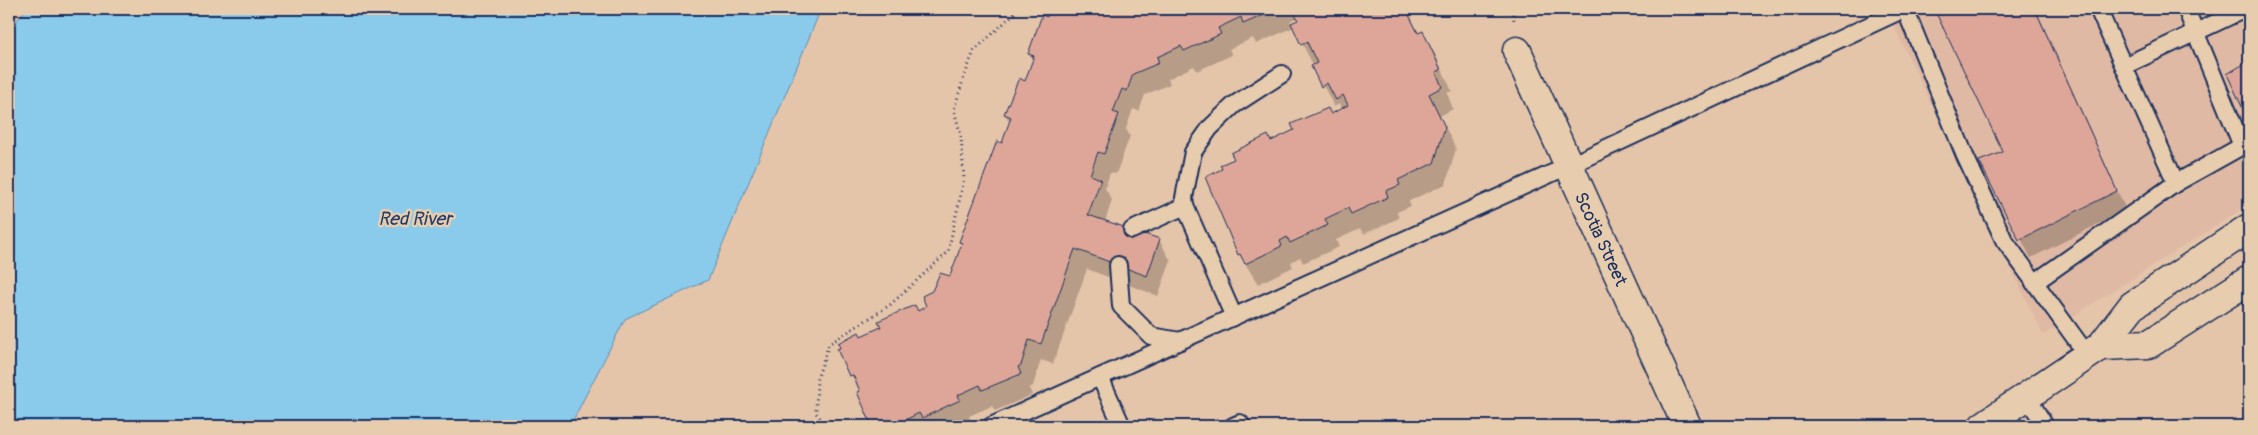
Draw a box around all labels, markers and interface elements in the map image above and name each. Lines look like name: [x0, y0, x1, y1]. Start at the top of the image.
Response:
street label: Scotia Street: [1569, 189, 1633, 290]
water label: Red River: [378, 207, 454, 231]

